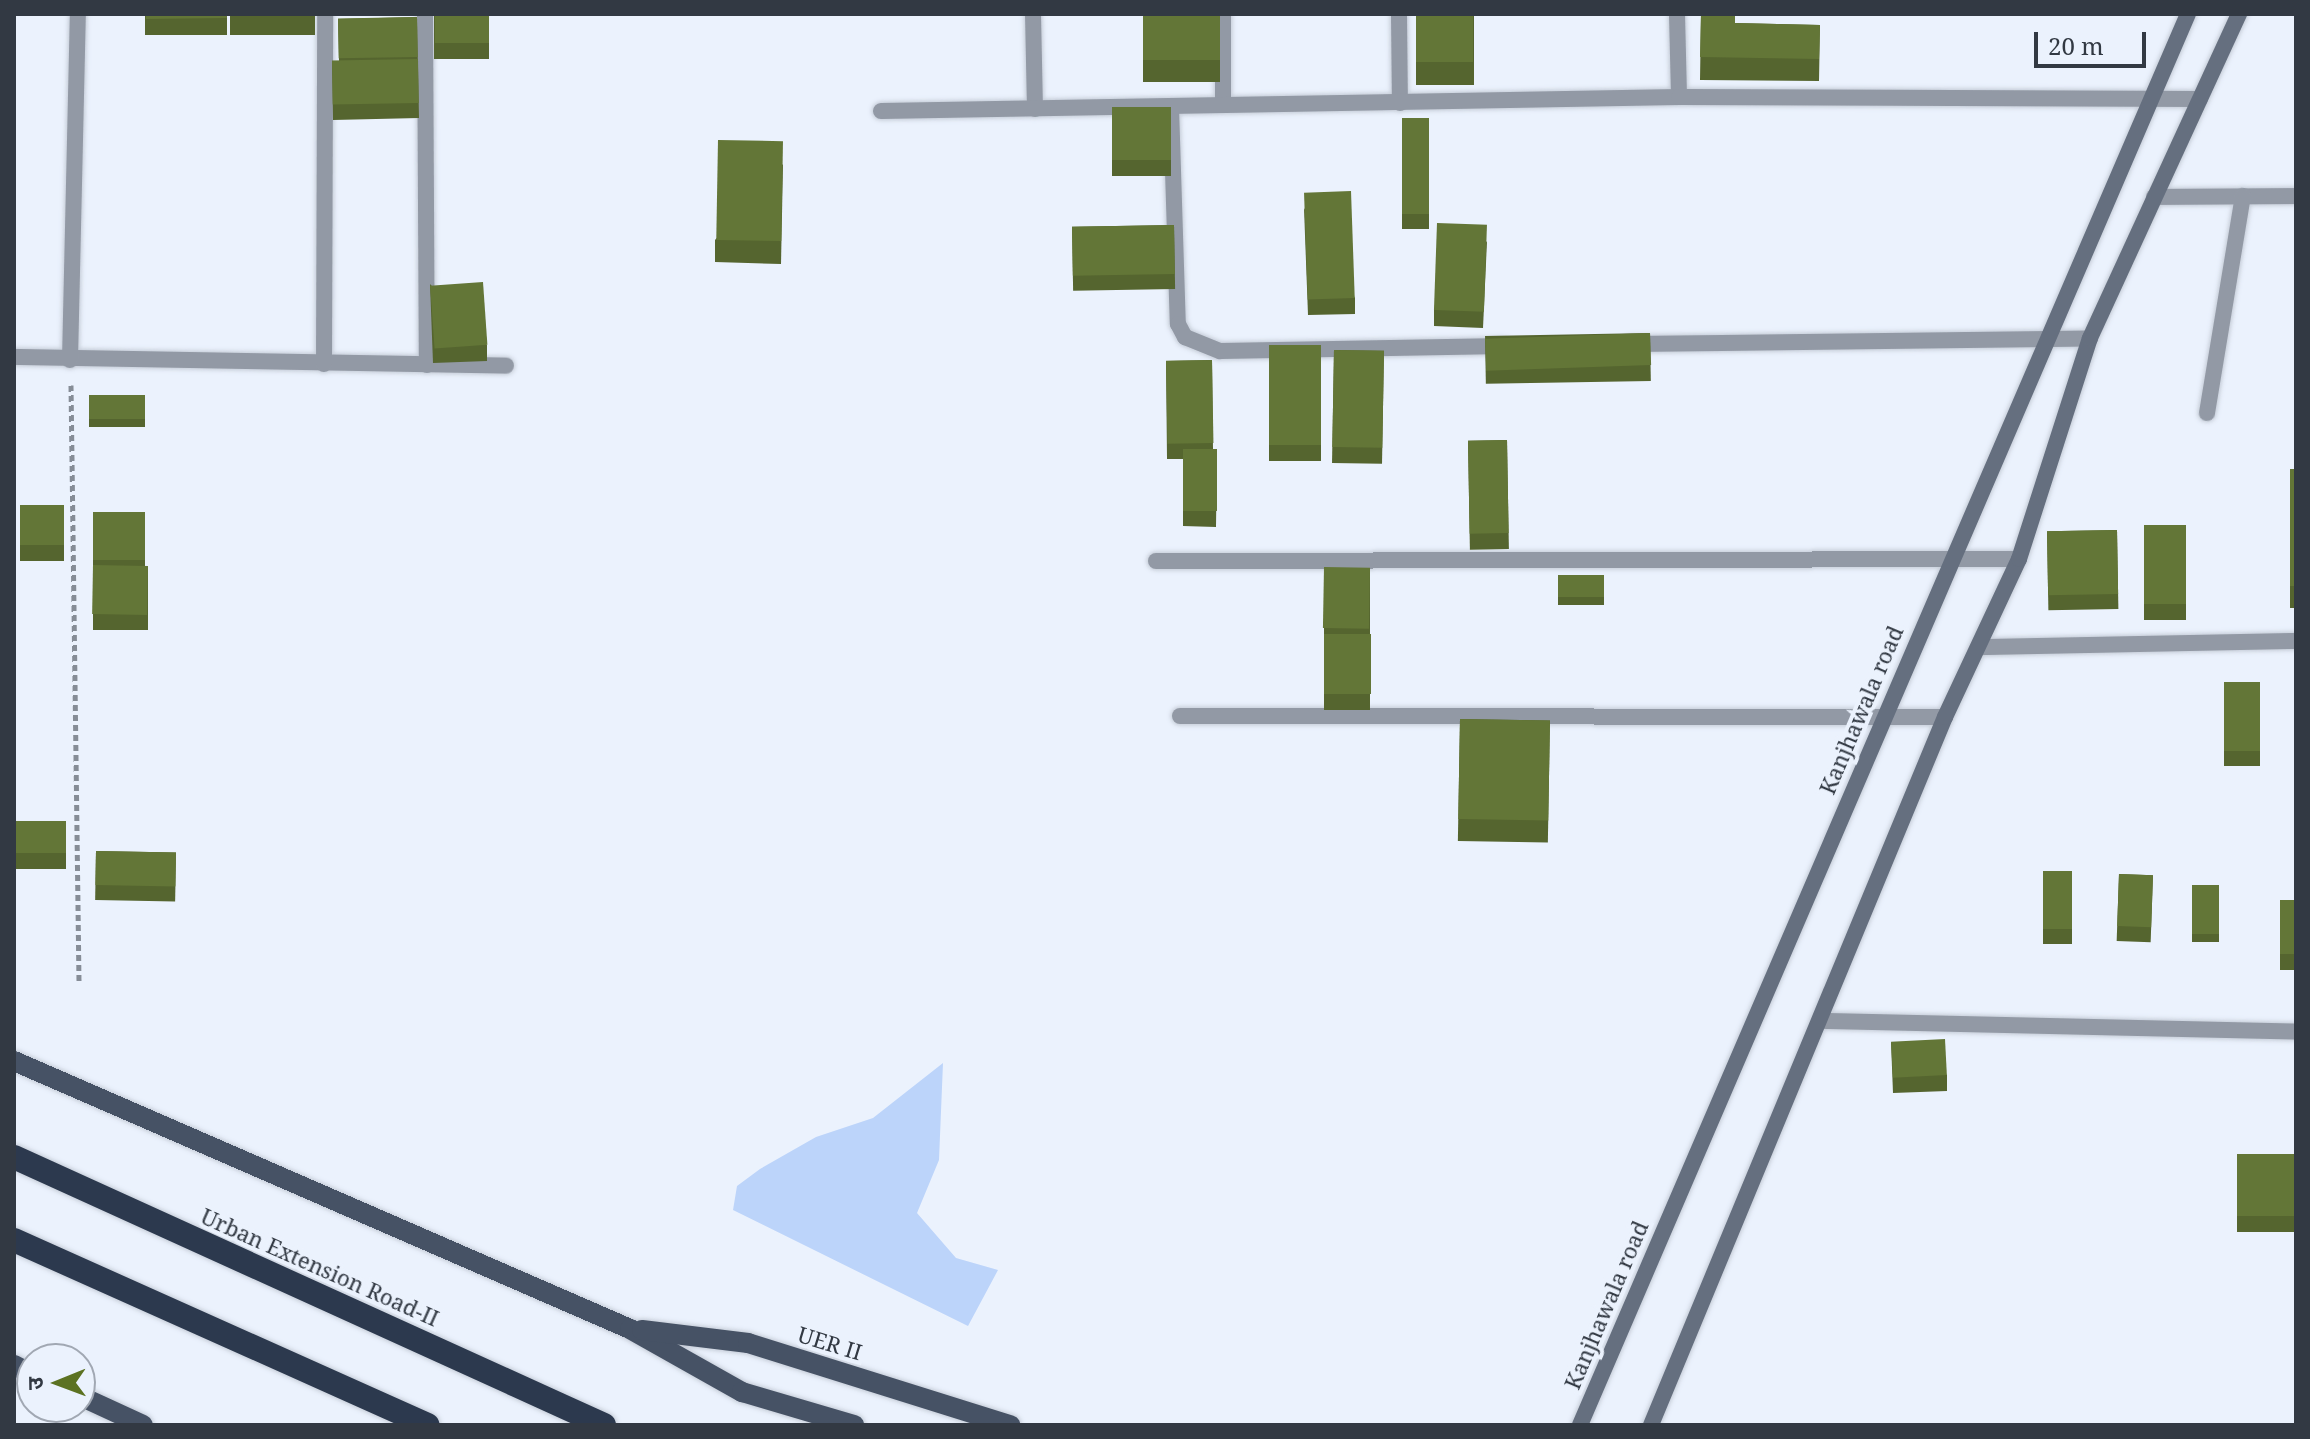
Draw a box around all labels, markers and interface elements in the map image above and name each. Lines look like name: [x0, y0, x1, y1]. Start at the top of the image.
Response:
scale bar: [2038, 16, 2150, 66]
text: 20 m: [2048, 29, 2104, 62]
street label: Kanjhawala road: [1814, 622, 1908, 798]
street label: Urban Extension Road-II: [197, 1203, 443, 1331]
street label: Kanjhawala road: [1559, 1217, 1653, 1393]
street label: UER II: [795, 1321, 865, 1365]
north arrow: [16, 1343, 96, 1423]
text: उ: [19, 1377, 49, 1390]

